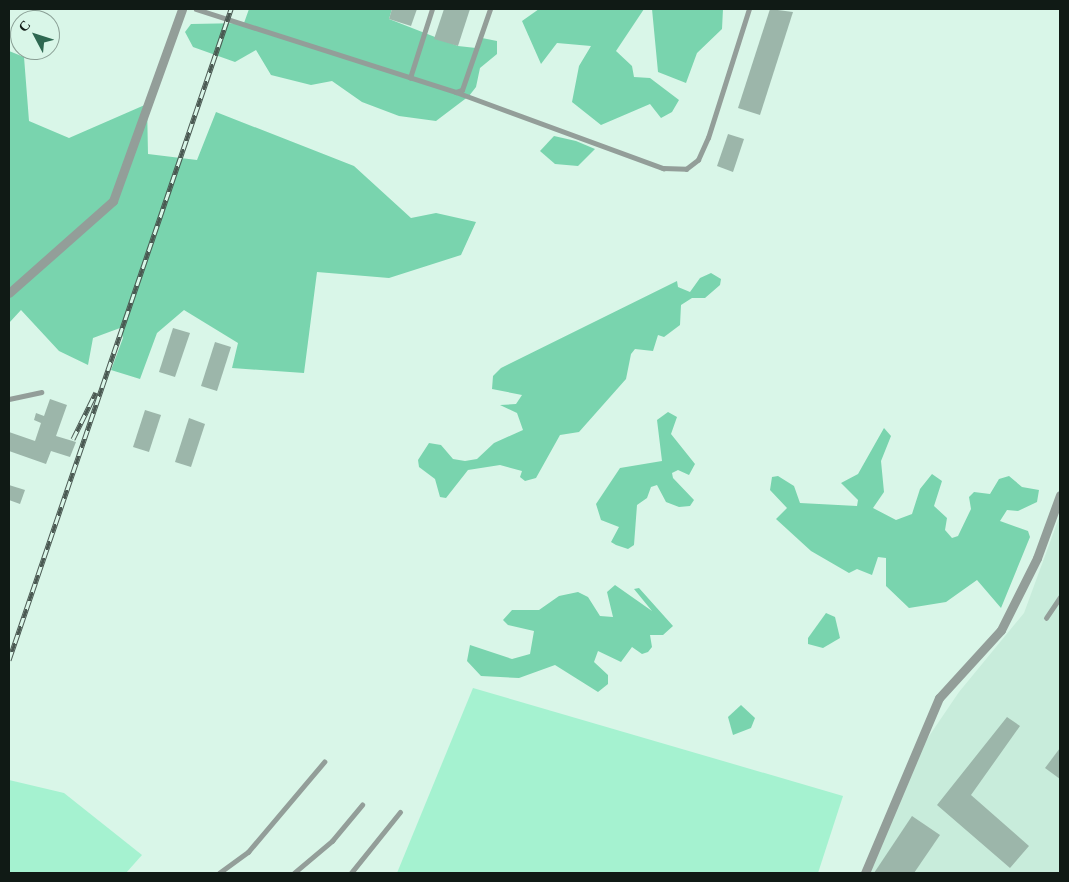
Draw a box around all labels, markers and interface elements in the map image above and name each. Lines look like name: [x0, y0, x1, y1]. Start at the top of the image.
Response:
north arrow: [10, 10, 60, 60]
text: С: [14, 16, 34, 36]

